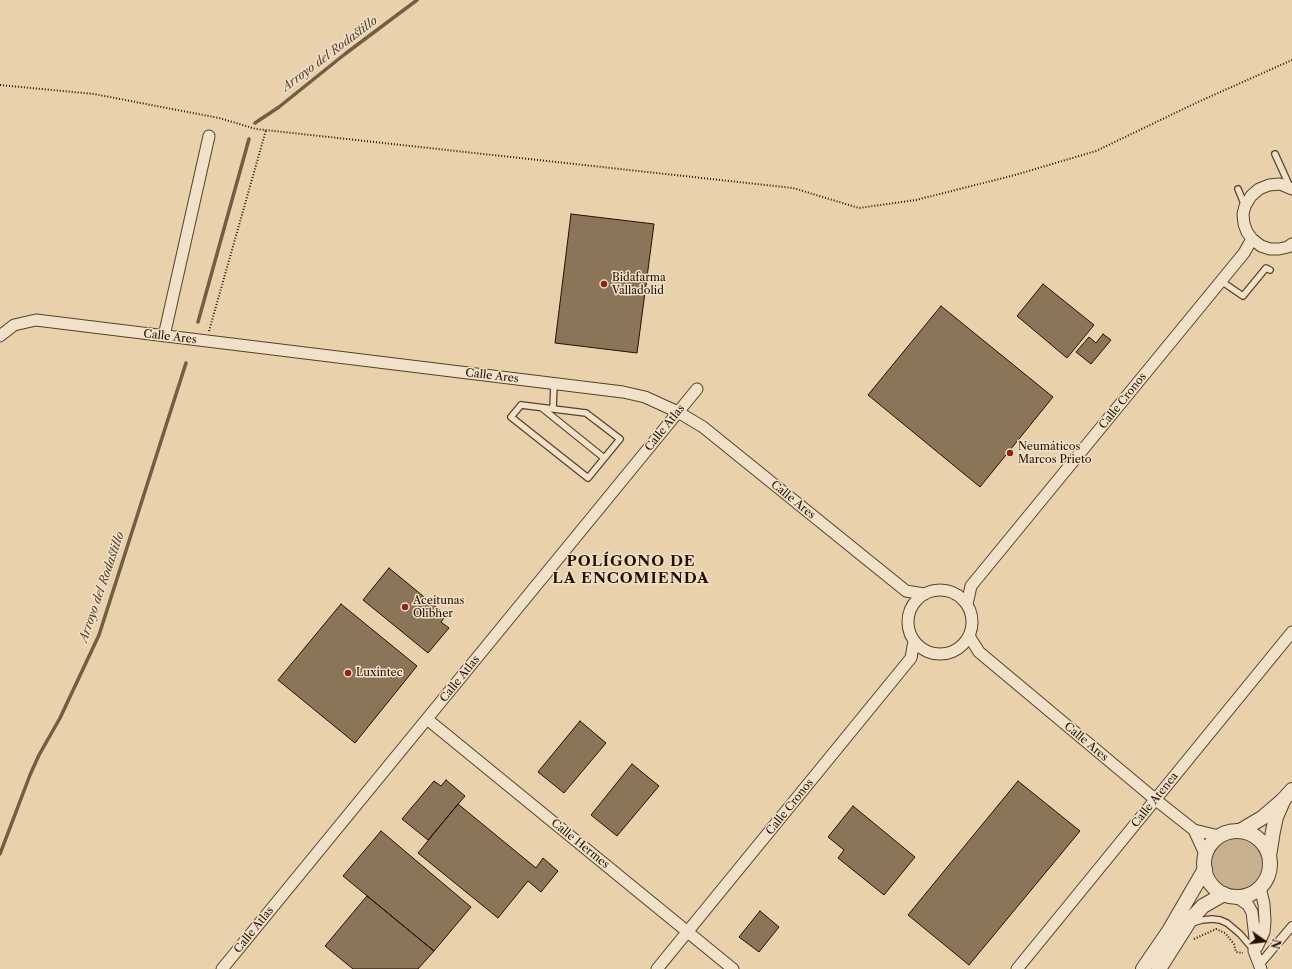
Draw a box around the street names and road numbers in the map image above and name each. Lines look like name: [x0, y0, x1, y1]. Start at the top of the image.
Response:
street label: Calle Ares: [143, 327, 197, 347]
street label: Calle Ares: [465, 366, 519, 386]
street label: Calle Cronos: [1096, 370, 1150, 432]
street label: Calle Atlas: [642, 402, 688, 454]
street label: Calle Ares: [768, 478, 818, 522]
street label: Calle Atlas: [437, 653, 483, 705]
street label: Calle Ares: [1061, 720, 1111, 764]
street label: Calle Atenea: [1129, 770, 1181, 830]
street label: Calle Cronos: [763, 776, 817, 838]
street label: Calle Hermes: [548, 817, 612, 871]
street label: Calle Atlas: [231, 904, 277, 956]

